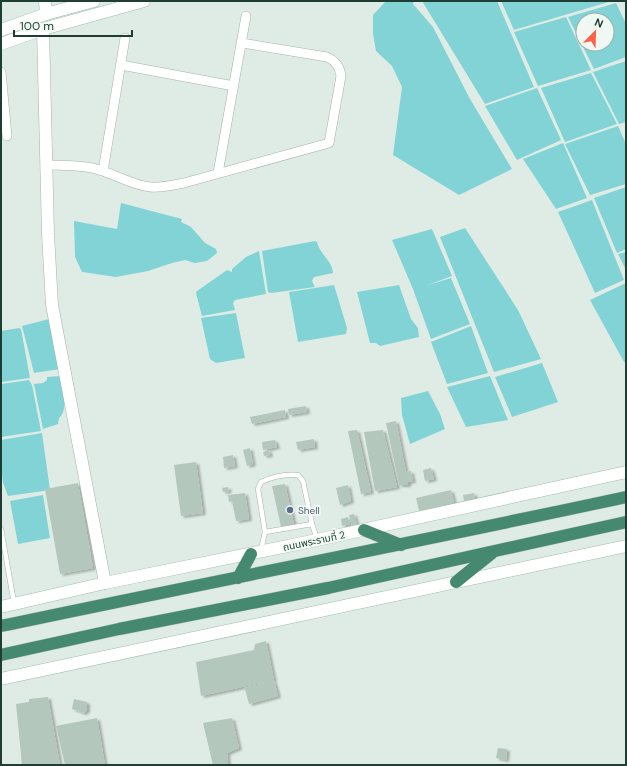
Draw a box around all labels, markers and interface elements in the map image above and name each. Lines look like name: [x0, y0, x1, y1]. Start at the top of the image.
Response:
scale bar: [14, 12, 132, 38]
north arrow: [575, 12, 615, 52]
text: N: [592, 15, 605, 31]
text: 100 m: [20, 18, 54, 34]
place label: Shell: [298, 504, 320, 517]
marker: Shell: [285, 505, 295, 515]
street label: ถนนพระรามที่ 2: [282, 527, 346, 554]

